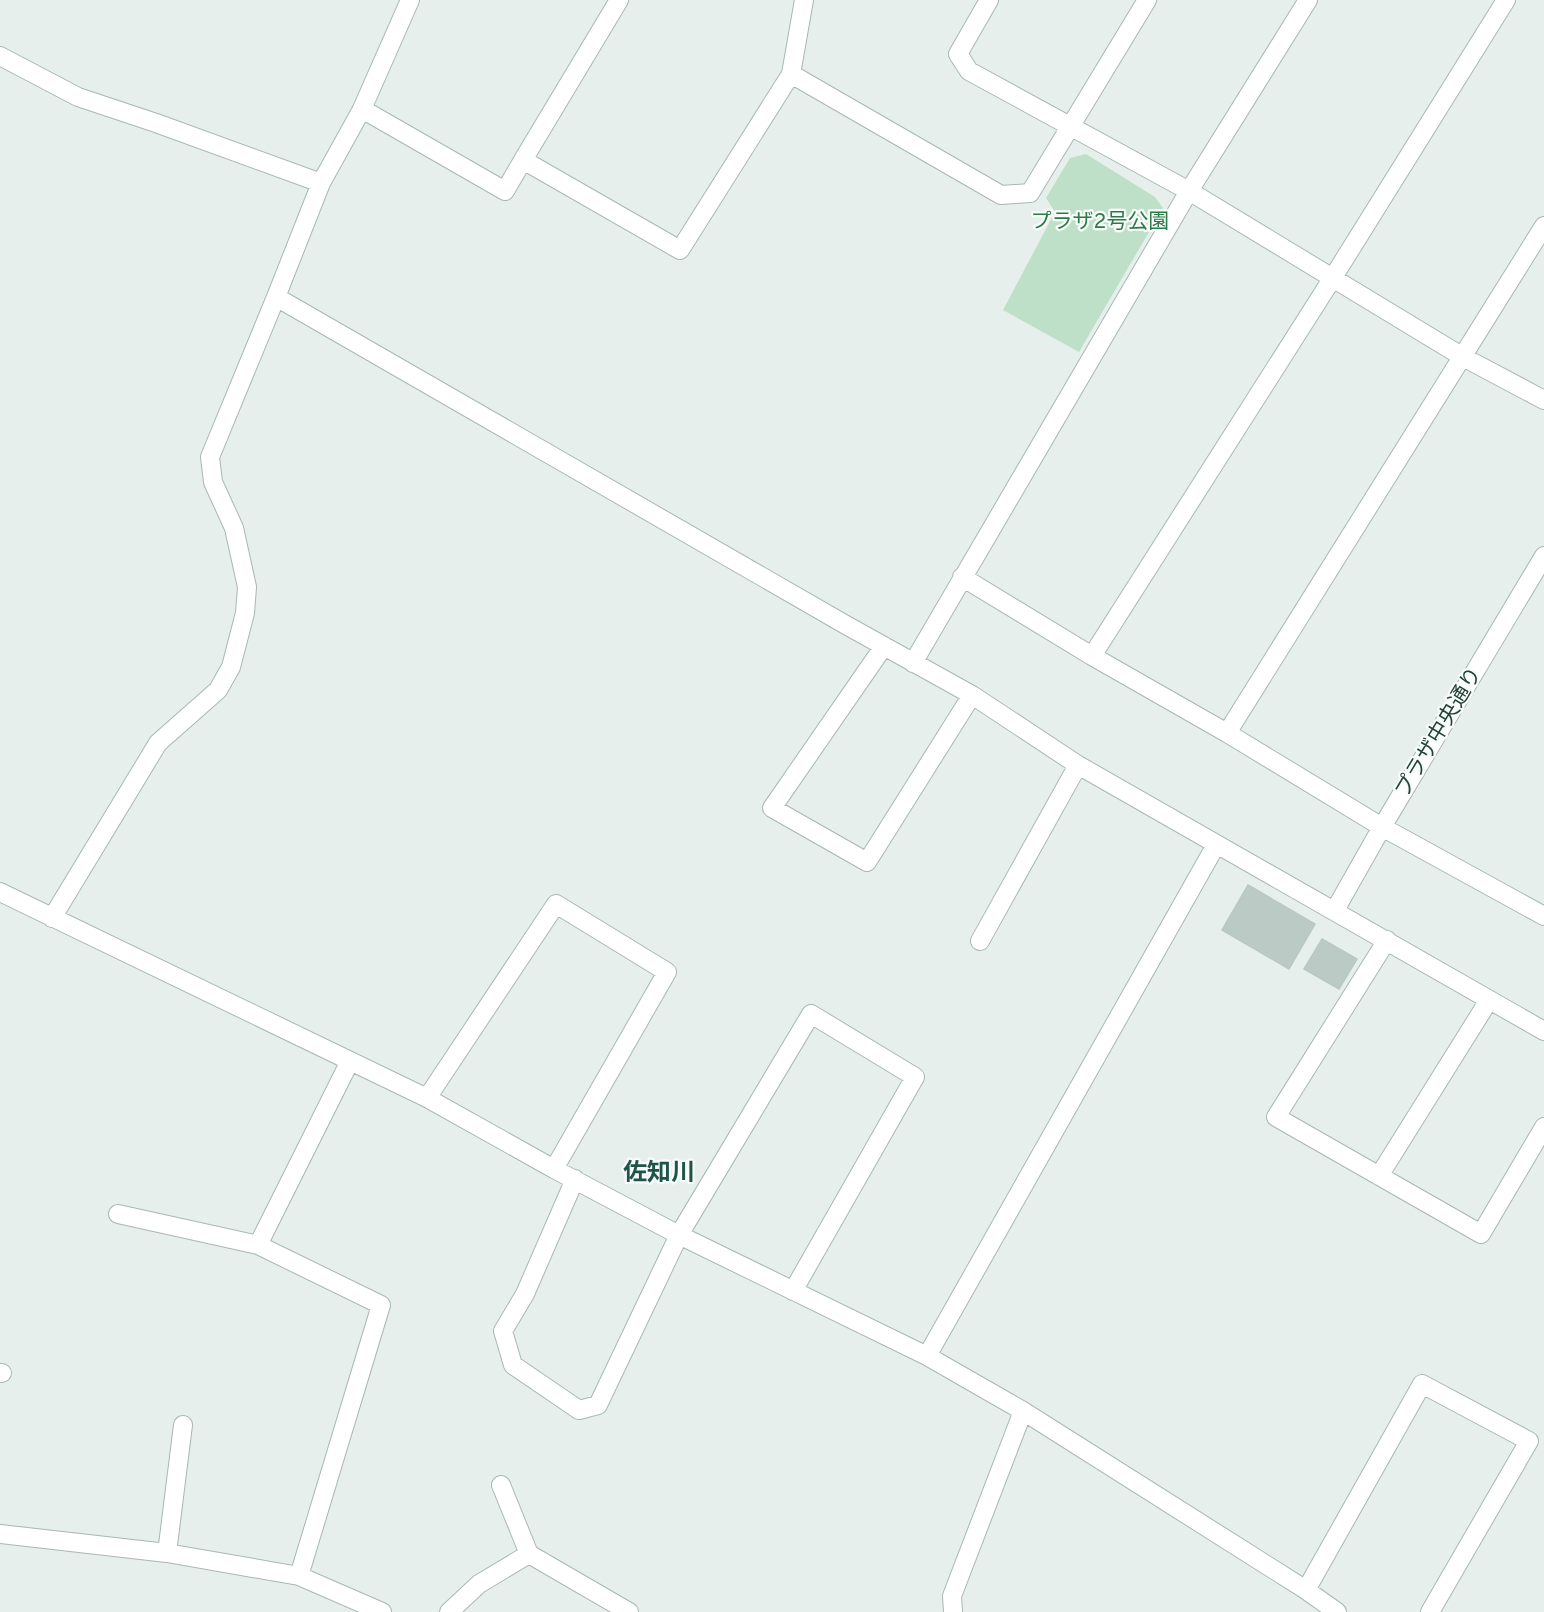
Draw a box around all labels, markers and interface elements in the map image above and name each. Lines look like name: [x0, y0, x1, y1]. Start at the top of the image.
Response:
park label: プラザ2号公園: [1031, 209, 1169, 236]
street label: プラザ中央通り: [1390, 663, 1489, 803]
district label: 佐知川: [623, 1159, 695, 1189]

